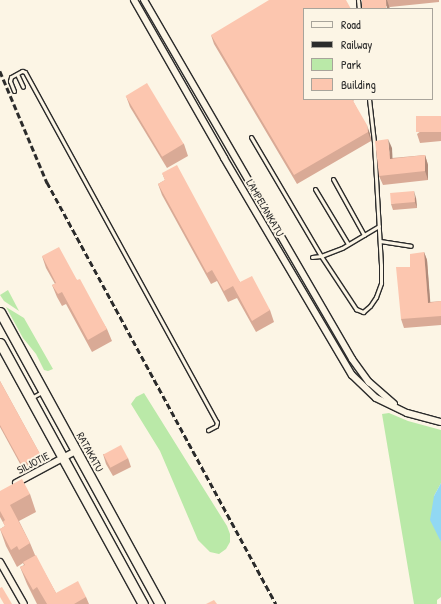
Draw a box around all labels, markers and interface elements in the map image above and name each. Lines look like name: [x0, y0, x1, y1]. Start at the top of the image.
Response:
legend: [303, 8, 433, 100]
text: Road: [341, 16, 361, 33]
text: Railway: [341, 36, 372, 53]
text: Park: [341, 56, 361, 73]
text: Building: [341, 76, 376, 93]
street label: LAMPELANKATU: [243, 177, 287, 239]
street label: RATAKATU: [74, 430, 106, 474]
street label: SILJOTIE: [15, 449, 51, 477]

